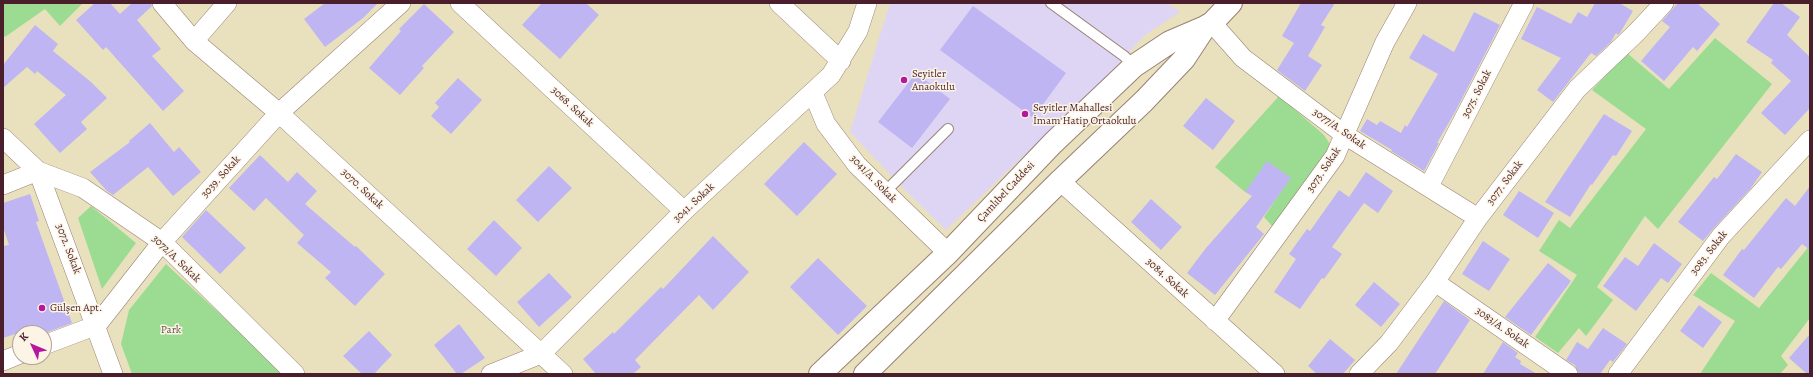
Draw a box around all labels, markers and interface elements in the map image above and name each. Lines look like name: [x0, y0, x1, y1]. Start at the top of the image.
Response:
place label: Seyitler Anaokulu: [912, 67, 955, 93]
street label: 3075. Sokak: [1459, 68, 1495, 120]
marker: Seyitler Anaokulu: [899, 75, 909, 85]
street label: 3068. Sokak: [548, 84, 596, 130]
place label: Seyitler Mahallesi İmam Hatip Ortaokulu: [1033, 101, 1136, 127]
street label: 3077/A. Sokak: [1310, 106, 1368, 152]
marker: Seyitler Mahallesi İmam Hatip Ortaokulu: [1020, 109, 1030, 119]
street label: 3073. Sokak: [1304, 145, 1344, 195]
street label: 3041/A. Sokak: [847, 152, 899, 206]
street label: 3039. Sokak: [199, 153, 243, 201]
street label: 3077. Sokak: [1484, 158, 1526, 208]
street label: Çamlıbel Caddesi: [974, 159, 1038, 225]
street label: 3070. Sokak: [338, 166, 386, 212]
street label: 3041. Sokak: [671, 181, 717, 225]
street label: 3072. Sokak: [52, 222, 84, 276]
street label: 3083. Sokak: [1688, 228, 1730, 278]
street label: 3072/A. Sokak: [149, 232, 203, 286]
street label: 3084. Sokak: [1143, 255, 1191, 301]
place label: Gülşen Apt.: [50, 301, 102, 315]
marker: Gülşen Apt.: [37, 303, 47, 313]
street label: 3083/A. Sokak: [1472, 305, 1532, 351]
park label: Park: [161, 323, 181, 337]
north arrow: [12, 325, 52, 365]
text: K: [16, 329, 32, 345]

